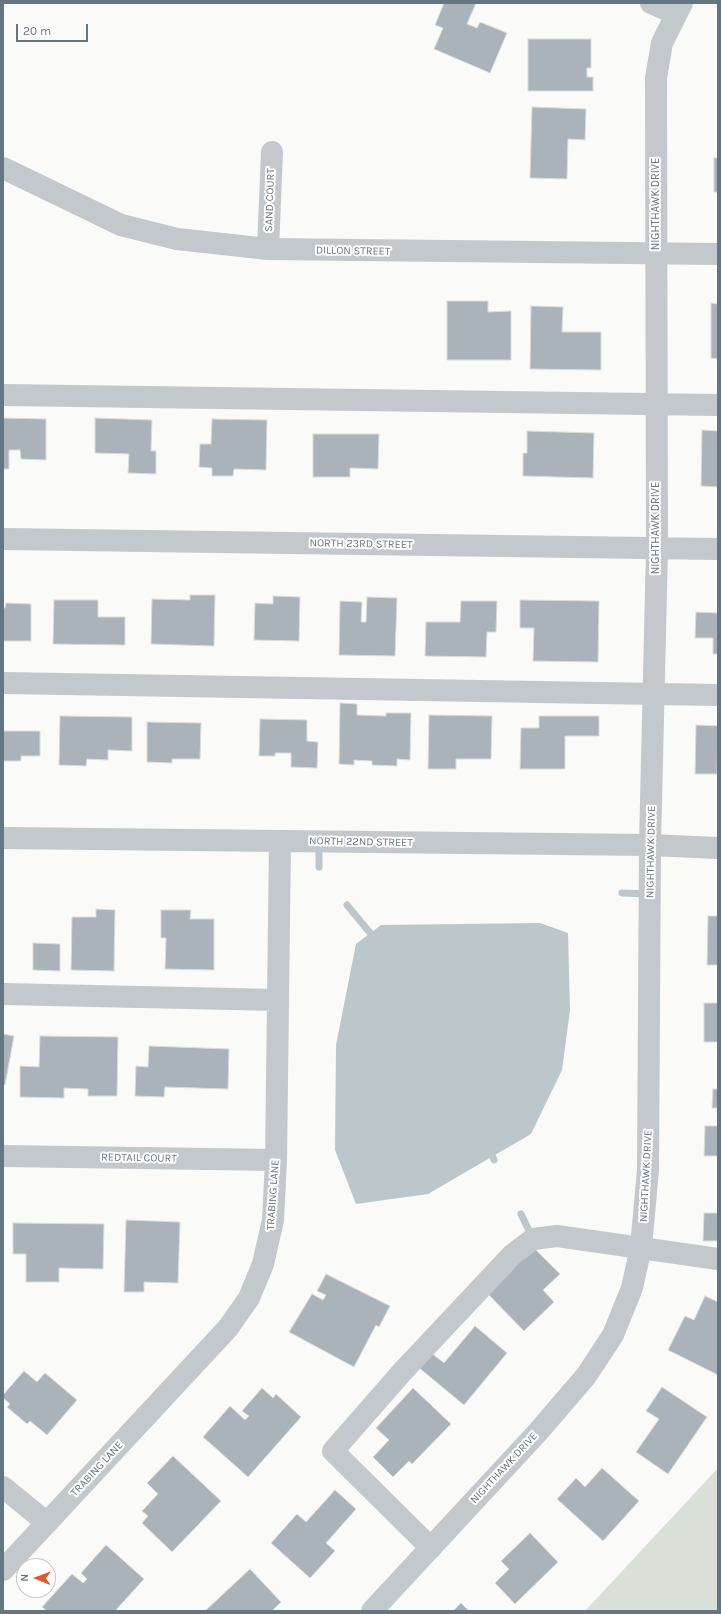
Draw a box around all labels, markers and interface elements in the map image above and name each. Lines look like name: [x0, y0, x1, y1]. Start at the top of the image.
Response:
scale bar: [18, 16, 90, 42]
text: 20 m: [23, 24, 51, 38]
street label: NIGHTHAWK DRIVE: [649, 158, 663, 250]
street label: SAND COURT: [262, 168, 278, 232]
street label: DILLON STREET: [316, 244, 390, 258]
street label: NIGHTHAWK DRIVE: [649, 482, 663, 574]
street label: NORTH 23RD STREET: [309, 537, 413, 551]
street label: NIGHTHAWK DRIVE: [644, 806, 658, 898]
street label: NORTH 22ND STREET: [309, 834, 413, 850]
street label: NIGHTHAWK DRIVE: [637, 1129, 655, 1223]
street label: REDTAIL COURT: [101, 1151, 177, 1165]
street label: TRABING LANE: [264, 1159, 282, 1231]
street label: NIGHTHAWK DRIVE: [468, 1430, 540, 1506]
street label: TRABING LANE: [68, 1439, 126, 1499]
north arrow: [16, 1558, 56, 1598]
text: N: [18, 1574, 31, 1582]

